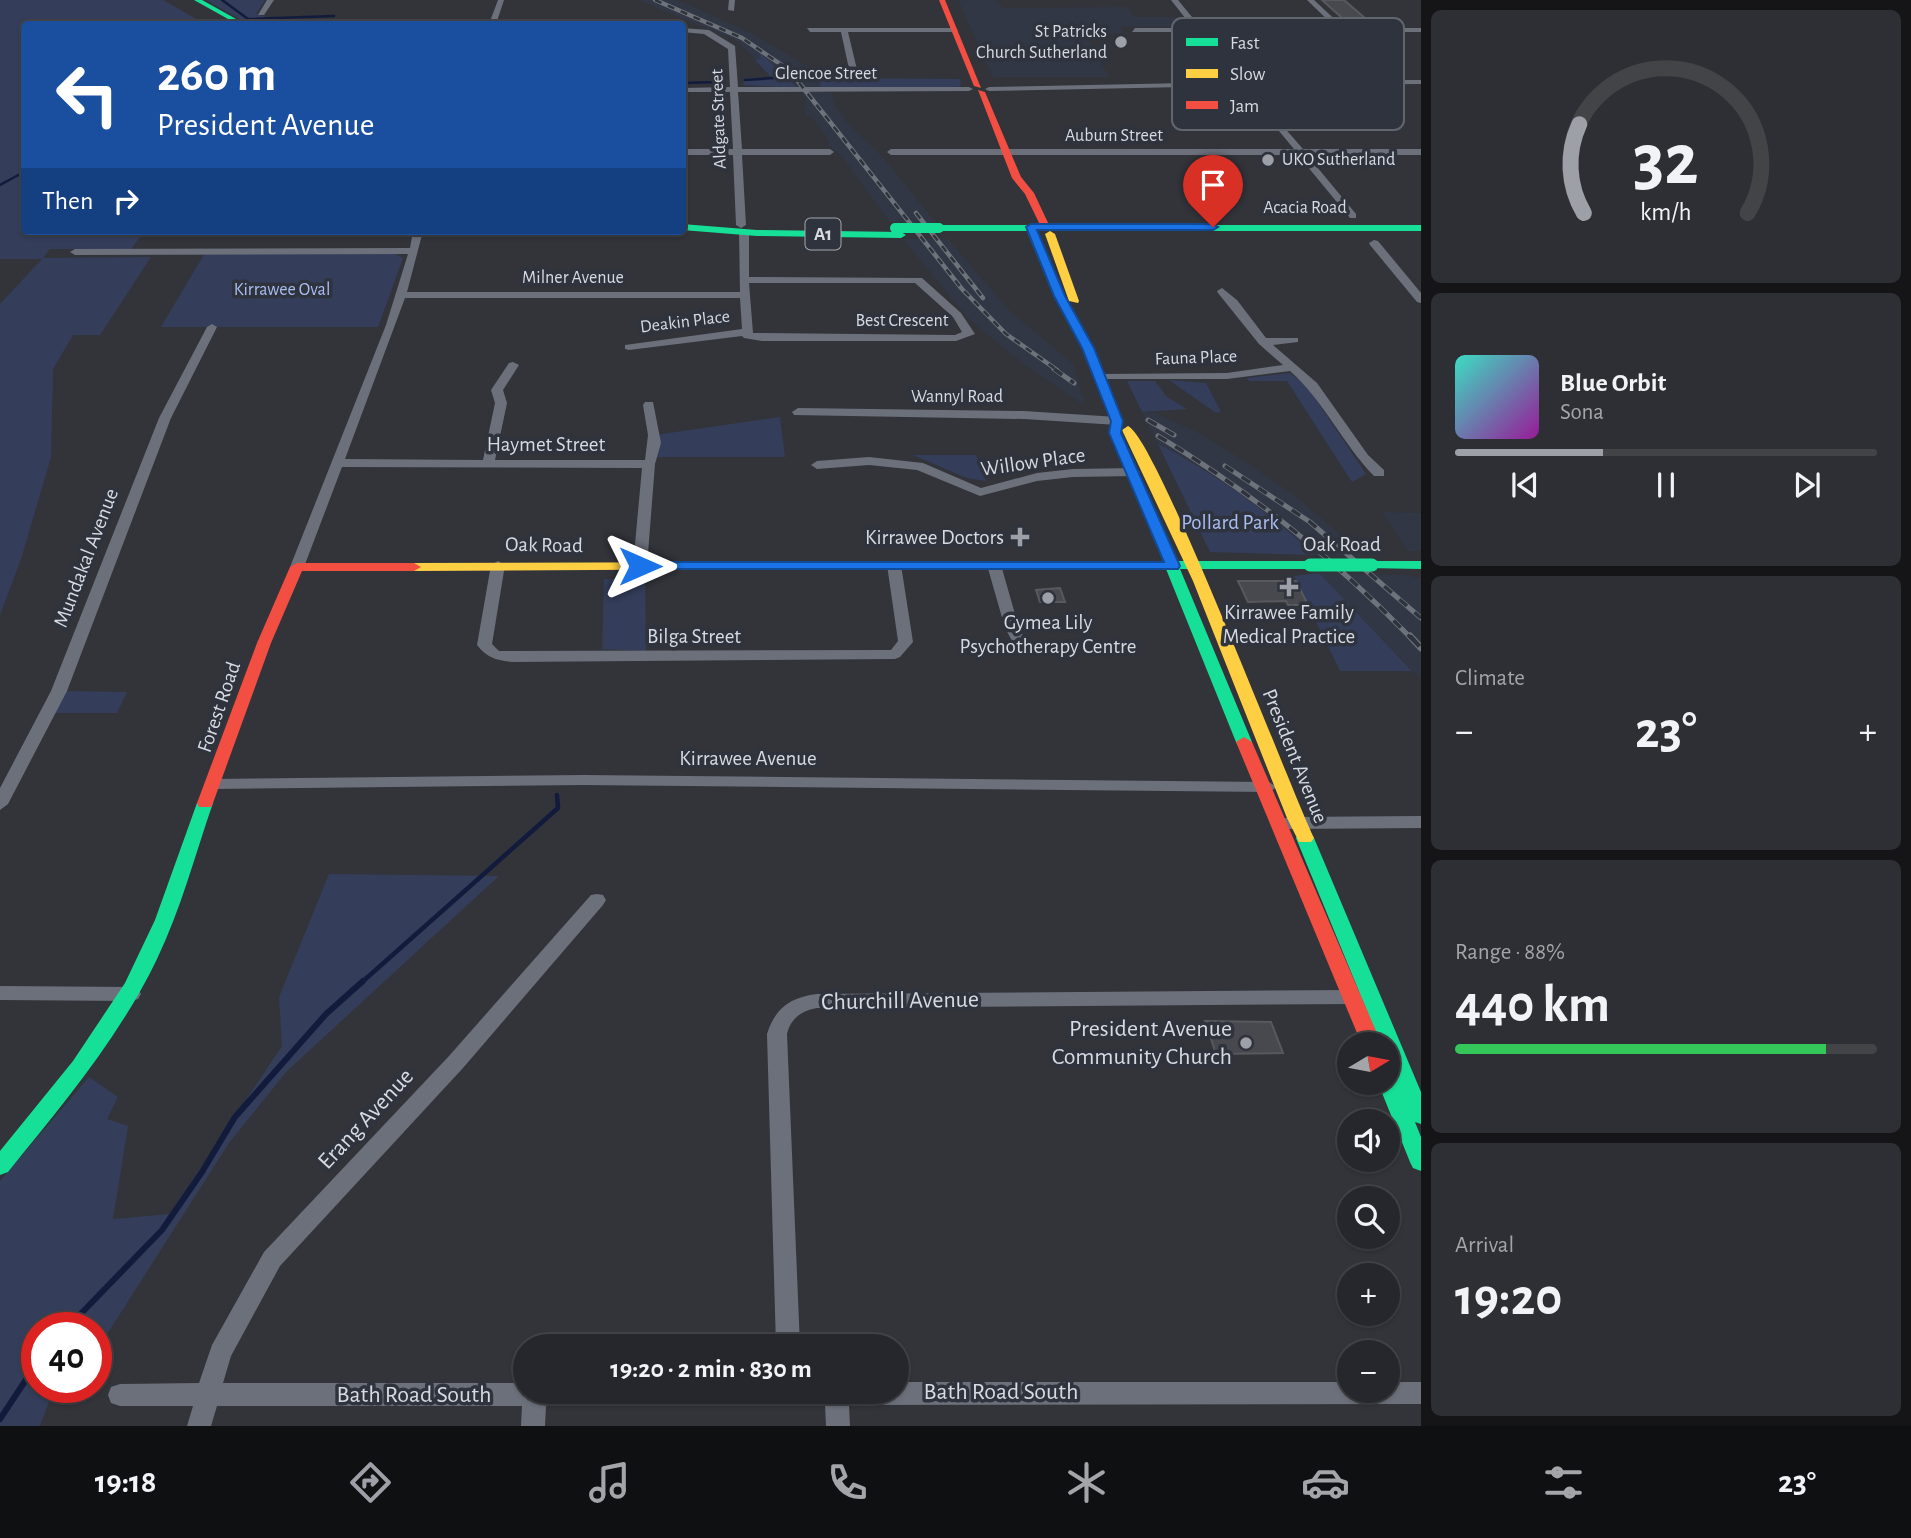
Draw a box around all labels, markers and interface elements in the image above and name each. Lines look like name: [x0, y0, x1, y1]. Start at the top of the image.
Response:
legend: [1172, 18, 1404, 130]
place label: St Patricks Church Sutherland: [976, 23, 1107, 62]
marker: St Patricks Church Sutherland: [1113, 34, 1129, 50]
text: Fast: [1230, 34, 1260, 53]
icon: left: [42, 49, 133, 140]
text: 260 m: [157, 51, 276, 100]
street label: Glencoe Street: [775, 65, 877, 83]
text: Slow: [1230, 65, 1266, 84]
street label: Aldgate Street: [708, 68, 730, 169]
text: Jam: [1230, 97, 1259, 116]
text: President Avenue: [157, 109, 374, 141]
text: 32: [1633, 125, 1699, 198]
street label: Auburn Street: [1065, 127, 1163, 145]
place label: UKO Sutherland: [1282, 151, 1395, 169]
marker: UKO Sutherland: [1260, 152, 1276, 168]
pin: [1183, 155, 1243, 227]
icon: arrive: [1194, 166, 1232, 204]
icon: right: [107, 182, 145, 220]
text: Then: [42, 188, 93, 214]
street label: Acacia Road: [1263, 199, 1347, 217]
text: km/h: [1640, 199, 1692, 224]
road number: A1: [806, 218, 840, 250]
street label: Milner Avenue: [522, 269, 624, 287]
park label: Kirrawee Oval: [234, 281, 330, 299]
street label: Deakin Place: [639, 308, 731, 336]
street label: Best Crescent: [855, 312, 949, 330]
street label: Fauna Place: [1154, 348, 1238, 368]
text: Blue Orbit: [1560, 370, 1666, 396]
street label: Wannyl Road: [911, 388, 1003, 406]
text: Sona: [1560, 401, 1604, 424]
street label: Haymet Street: [487, 434, 606, 455]
street label: Willow Place: [979, 444, 1087, 480]
icon: previous: [1506, 466, 1544, 504]
icon: pause: [1647, 466, 1685, 504]
icon: next: [1788, 466, 1826, 504]
street label: Mundakal Avenue: [50, 486, 122, 630]
park label: Pollard Park: [1181, 512, 1279, 533]
place label: Kirrawee Doctors: [865, 527, 1004, 548]
marker: Kirrawee Doctors: [1010, 527, 1030, 547]
position arrow: [603, 529, 677, 603]
street label: Oak Road: [505, 534, 583, 556]
street label: Oak Road: [1303, 534, 1381, 555]
marker: Kirrawee Family Medical Practice: [1279, 577, 1299, 597]
marker: Gymea Lily Psychotherapy Centre: [1040, 590, 1056, 606]
place label: Kirrawee Family Medical Practice: [1223, 602, 1355, 647]
place label: Gymea Lily Psychotherapy Centre: [960, 612, 1136, 657]
street label: Bilga Street: [647, 626, 741, 647]
street label: Forest Road: [194, 659, 244, 755]
text: Climate: [1455, 667, 1525, 690]
street label: President Avenue: [1259, 686, 1331, 826]
text: 23°: [1635, 705, 1697, 757]
text: −: [1455, 713, 1473, 751]
text: +: [1859, 713, 1877, 751]
street label: Kirrawee Avenue: [679, 748, 817, 769]
text: Range · 88%: [1455, 941, 1565, 964]
text: 440 km: [1455, 979, 1610, 1031]
street label: Churchill Avenue: [821, 988, 979, 1014]
place label: President Avenue Community Church: [1052, 1017, 1232, 1069]
north arrow: [1337, 1032, 1400, 1096]
map controls: [1337, 1032, 1400, 1403]
marker: President Avenue Community Church: [1238, 1035, 1254, 1051]
street label: Erang Avenue: [314, 1064, 418, 1174]
button: sound: [1337, 1109, 1400, 1172]
button: search: [1337, 1186, 1400, 1249]
text: Arrival: [1455, 1234, 1514, 1257]
button: +: [1337, 1263, 1400, 1326]
text: 19:20: [1455, 1272, 1562, 1324]
speed limit sign: 40: [21, 1312, 112, 1403]
button: −: [1337, 1340, 1400, 1403]
text: 19:20 · 2 min · 830 m: [610, 1356, 812, 1382]
street label: Bath Road South: [924, 1380, 1078, 1404]
street label: Bath Road South: [337, 1383, 491, 1407]
icon: directions: [346, 1458, 395, 1507]
icon: music: [585, 1458, 634, 1507]
icon: phone: [823, 1458, 872, 1507]
icon: climate: [1062, 1458, 1111, 1507]
icon: car: [1301, 1458, 1350, 1507]
icon: filters: [1539, 1458, 1588, 1507]
text: 19:18: [95, 1466, 156, 1498]
text: 23°: [1778, 1466, 1816, 1498]

